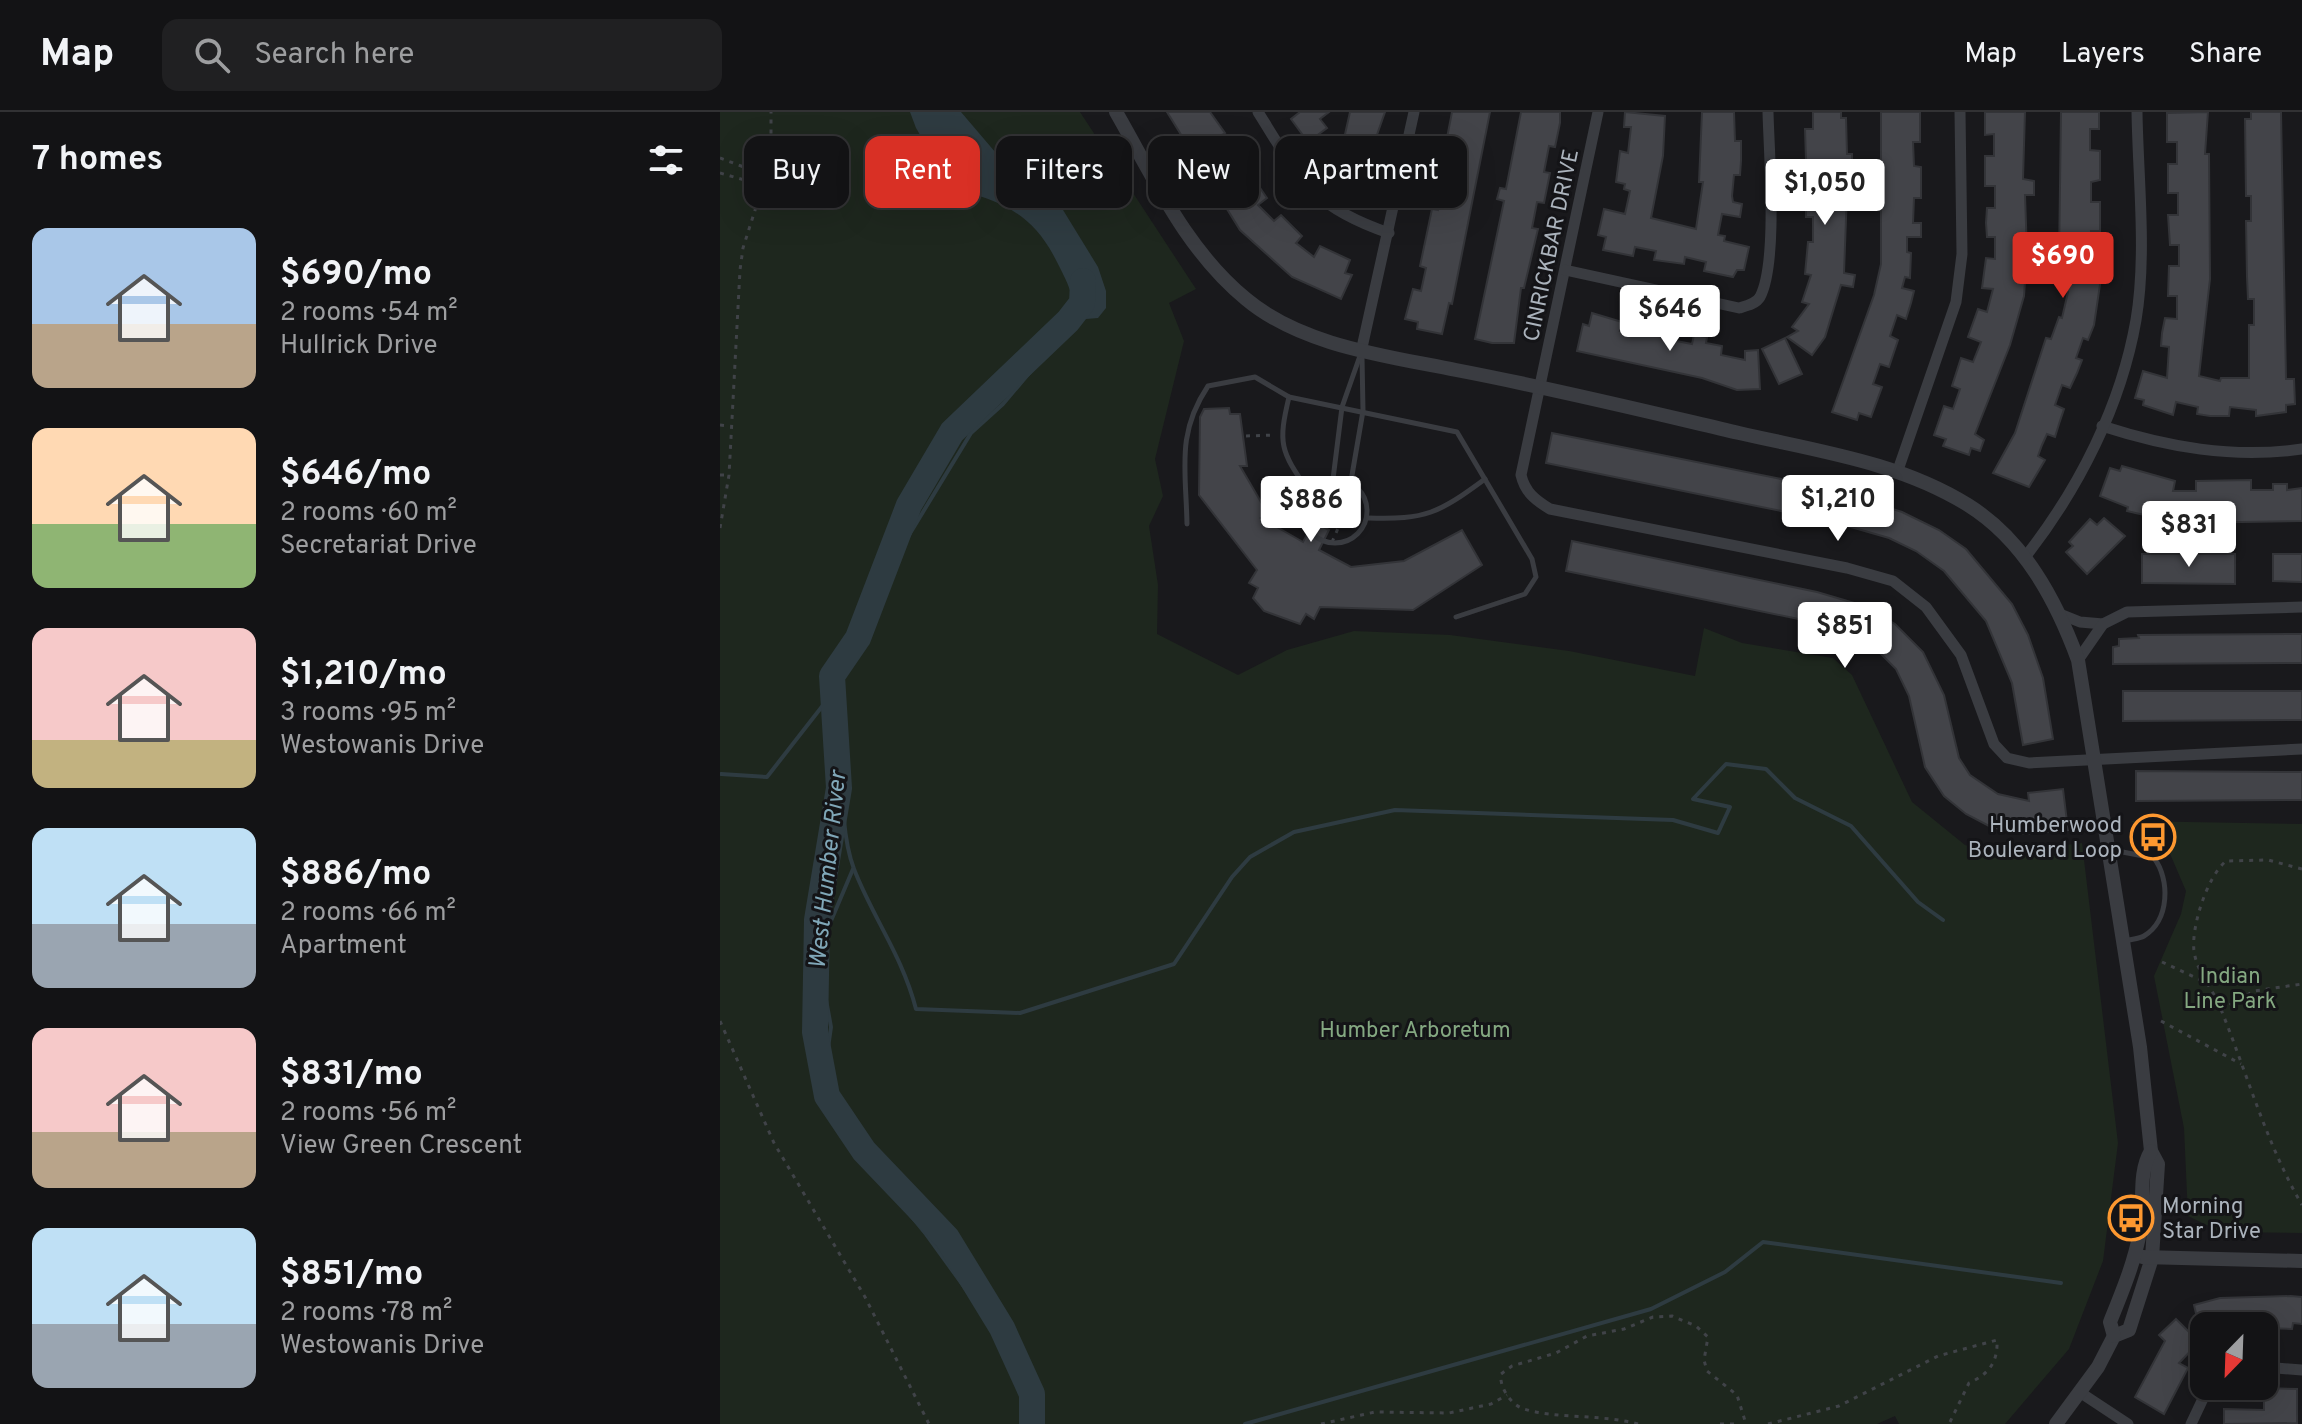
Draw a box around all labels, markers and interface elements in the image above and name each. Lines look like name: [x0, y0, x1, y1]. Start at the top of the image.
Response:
search box: [162, 19, 722, 91]
text: Map: [40, 31, 114, 80]
icon: search: [190, 33, 234, 77]
text: Search here: [254, 37, 414, 74]
text: Map: [1964, 37, 2017, 73]
text: Layers: [2061, 37, 2145, 73]
text: Share: [2189, 37, 2262, 73]
chip: Buy: [744, 136, 849, 208]
chip: Rent: [865, 136, 980, 208]
chip: Filters: [996, 136, 1132, 208]
chip: New: [1148, 136, 1259, 208]
chip: Apartment: [1275, 136, 1467, 208]
icon: filters: [644, 138, 688, 182]
text: 7 homes: [32, 139, 163, 182]
street label: CINRICKBAR DRIVE: [1519, 147, 1586, 344]
pin: $1,050: [1760, 159, 1890, 227]
text: $1,050: [1784, 168, 1866, 201]
pin: $690: [2016, 232, 2110, 300]
text: $690: [2031, 241, 2095, 274]
text: $690/mo: [280, 254, 432, 297]
icon: home: [96, 260, 192, 356]
pin: $646: [1623, 285, 1717, 353]
text: $646: [1638, 294, 1702, 327]
text: 2 rooms · 54 m²: [280, 297, 458, 330]
text: Hullrick Drive: [280, 330, 438, 363]
text: $646/mo: [280, 454, 431, 497]
icon: home: [96, 460, 192, 556]
pin: $1,210: [1773, 475, 1903, 543]
pin: $886: [1264, 476, 1358, 544]
text: $1,210: [1800, 484, 1876, 517]
text: $886: [1279, 485, 1343, 518]
text: 2 rooms · 60 m²: [280, 497, 457, 530]
pin: $831: [2142, 501, 2236, 569]
text: $831: [2160, 510, 2218, 543]
text: Secretariat Drive: [280, 530, 477, 563]
pin: $851: [1798, 602, 1892, 670]
text: $851: [1816, 611, 1874, 644]
text: $1,210/mo: [280, 654, 447, 697]
icon: home: [96, 660, 192, 756]
text: 3 rooms · 95 m²: [280, 697, 456, 730]
text: Westowanis Drive: [280, 730, 484, 763]
water label: West Humber River: [804, 768, 855, 971]
place label: Humberwood Boulevard Loop: [1968, 813, 2122, 865]
bus stop icon: Humberwood Boulevard Loop: [2129, 813, 2177, 861]
text: $886/mo: [280, 854, 431, 897]
icon: home: [96, 860, 192, 956]
text: 2 rooms · 66 m²: [280, 897, 456, 930]
text: Apartment: [280, 930, 407, 963]
park label: Indian Line Park: [2183, 964, 2277, 1016]
park label: Humber Arboretum: [1319, 1018, 1511, 1045]
text: $831/mo: [280, 1054, 423, 1097]
icon: home: [96, 1060, 192, 1156]
text: 2 rooms · 56 m²: [280, 1097, 456, 1130]
text: View Green Crescent: [280, 1130, 522, 1163]
bus stop icon: Morning Star Drive: [2107, 1194, 2155, 1242]
place label: Morning Star Drive: [2162, 1194, 2261, 1246]
text: $851/mo: [280, 1254, 423, 1297]
icon: home: [96, 1260, 192, 1356]
text: 2 rooms · 78 m²: [280, 1297, 452, 1330]
north arrow: [2190, 1312, 2278, 1400]
map controls: [2190, 1312, 2278, 1400]
text: Westowanis Drive: [280, 1330, 484, 1363]

